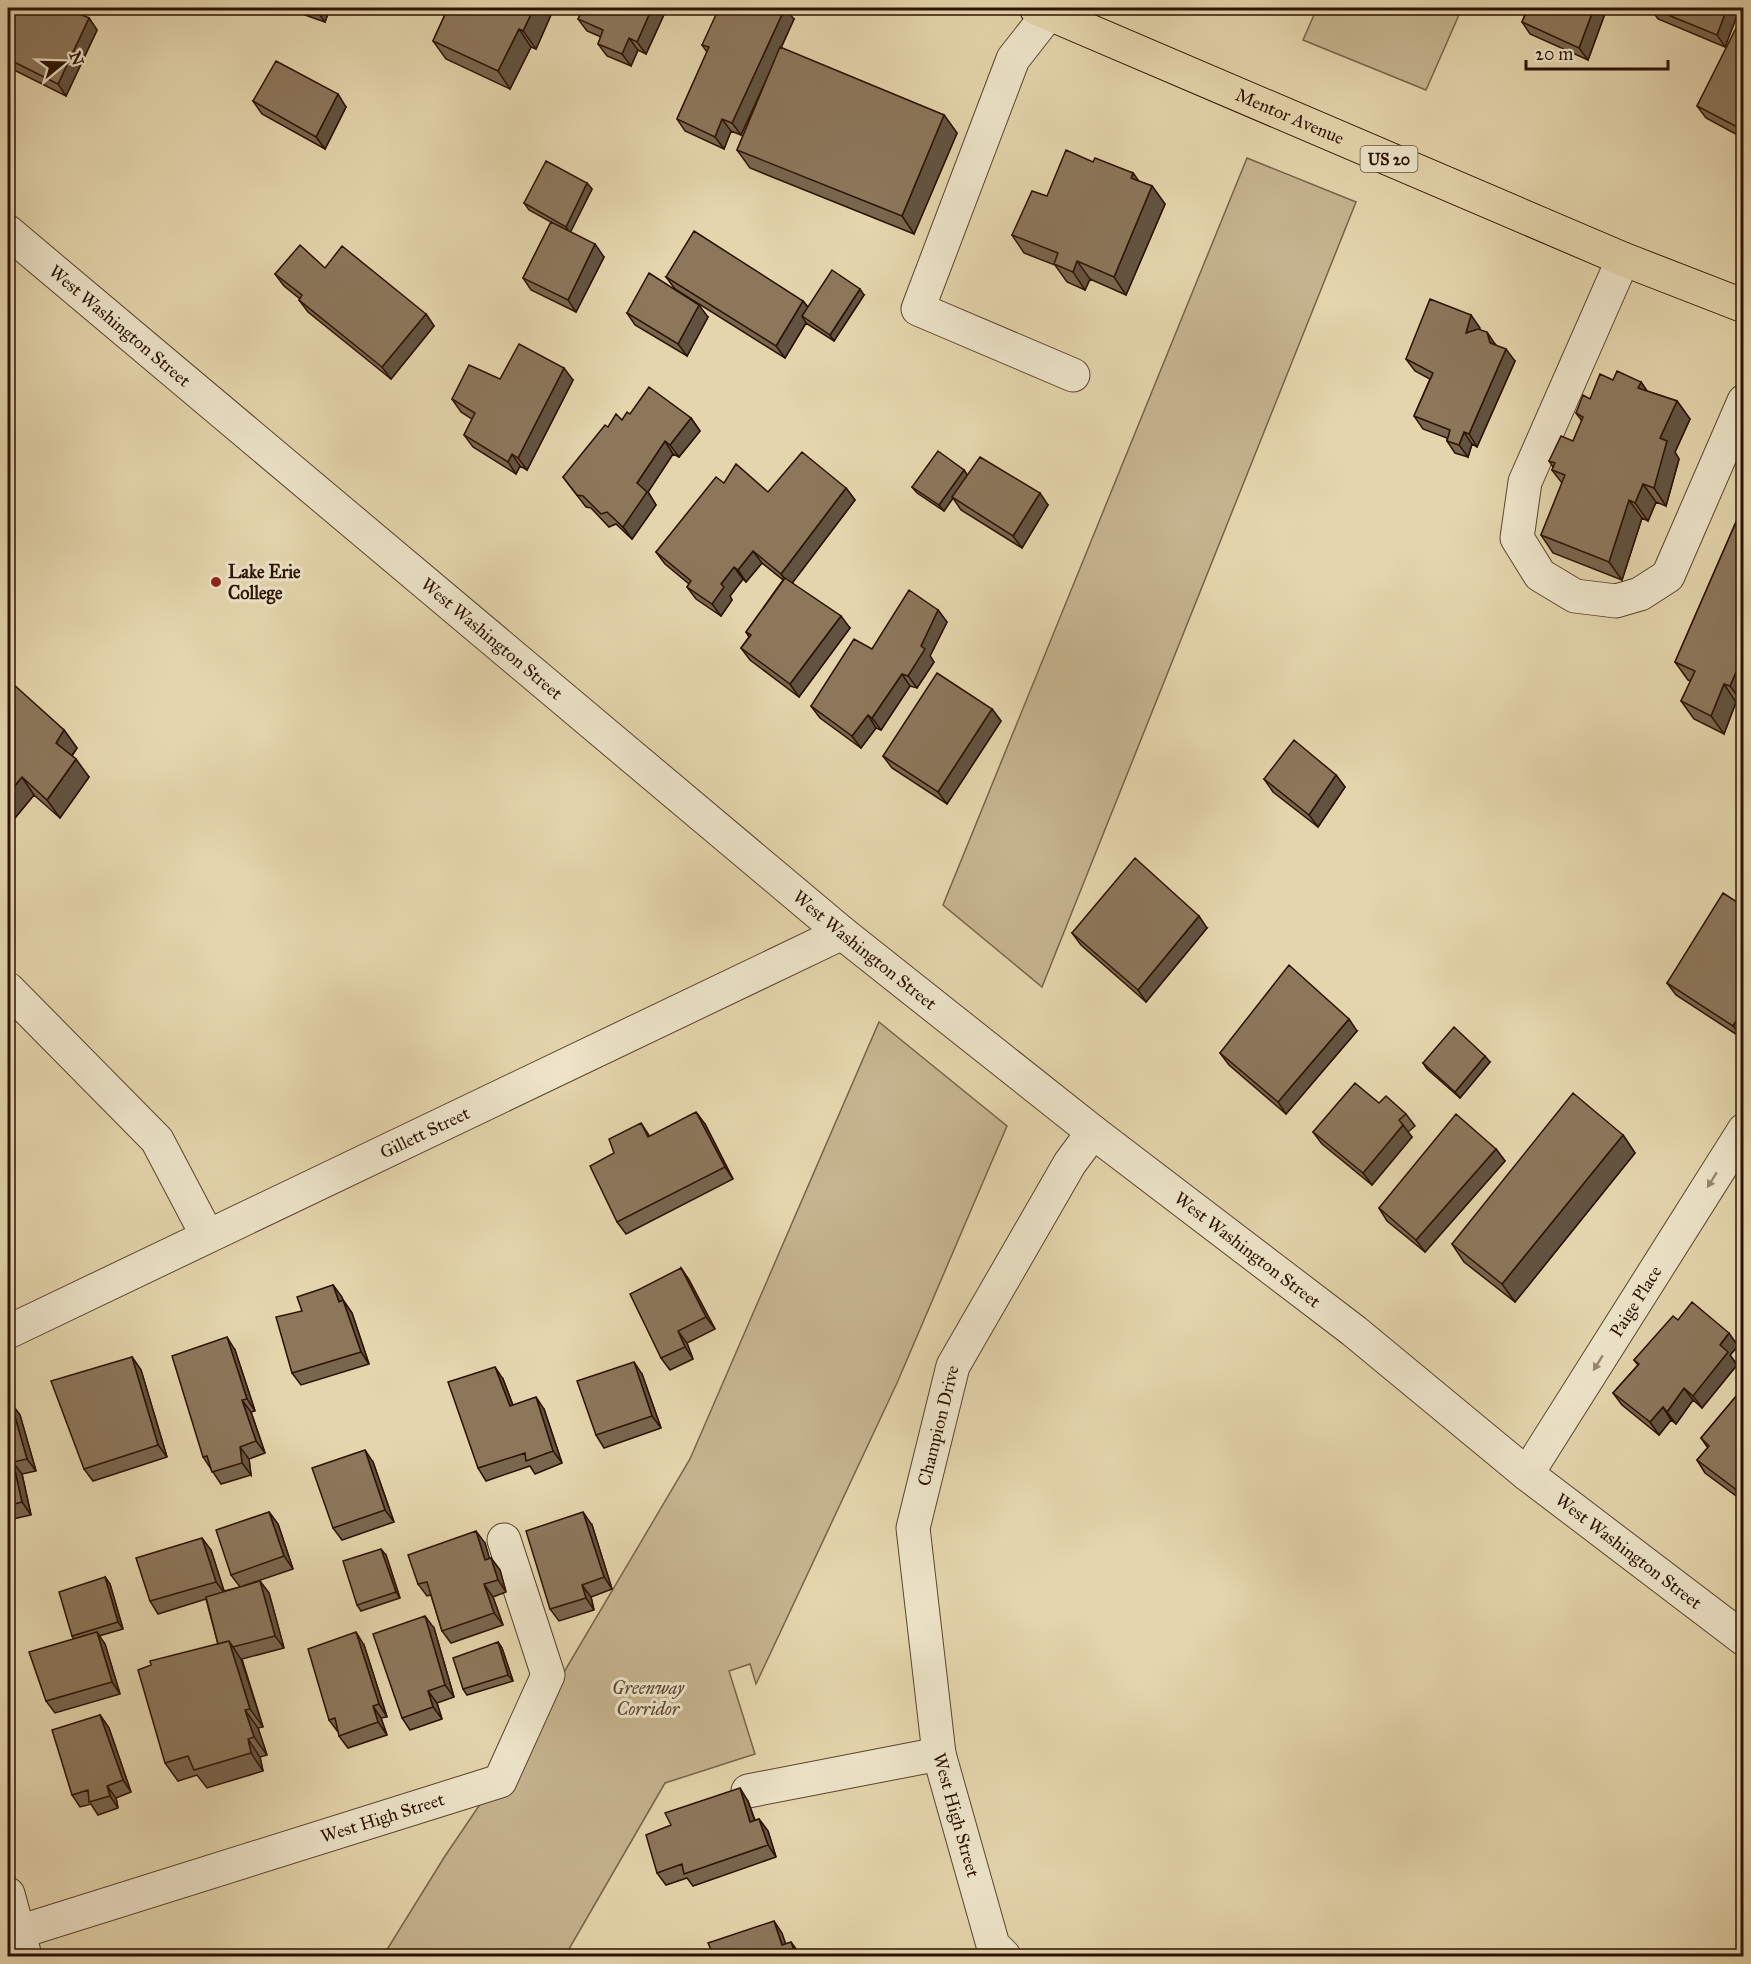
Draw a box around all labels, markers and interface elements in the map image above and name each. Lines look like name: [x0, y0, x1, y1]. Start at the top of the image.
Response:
north arrow: [33, 33, 93, 93]
scale bar: [1526, 33, 1668, 71]
text: 20 m: [1535, 43, 1573, 65]
text: N: [66, 49, 88, 68]
street label: Mentor Avenue: [1232, 84, 1347, 149]
road number: US 20: [1360, 146, 1418, 172]
street label: West Washington Street: [44, 260, 196, 392]
place label: Lake Erie College: [228, 561, 301, 605]
street label: West Washington Street: [417, 573, 568, 705]
marker: Lake Erie College: [209, 575, 223, 589]
street label: West Washington Street: [789, 886, 942, 1015]
street label: Gillett Street: [376, 1102, 474, 1163]
one-way arrow: [1707, 1172, 1718, 1188]
street label: West Washington Street: [1170, 1187, 1325, 1313]
street label: Paige Place: [1605, 1262, 1667, 1341]
one-way arrow: [1592, 1354, 1603, 1371]
street label: Champion Drive: [913, 1363, 964, 1488]
street label: West Washington Street: [1551, 1489, 1707, 1614]
park label: Greenway Corridor: [612, 1677, 685, 1720]
street label: West High Street: [928, 1750, 984, 1880]
street label: West High Street: [318, 1788, 448, 1848]

